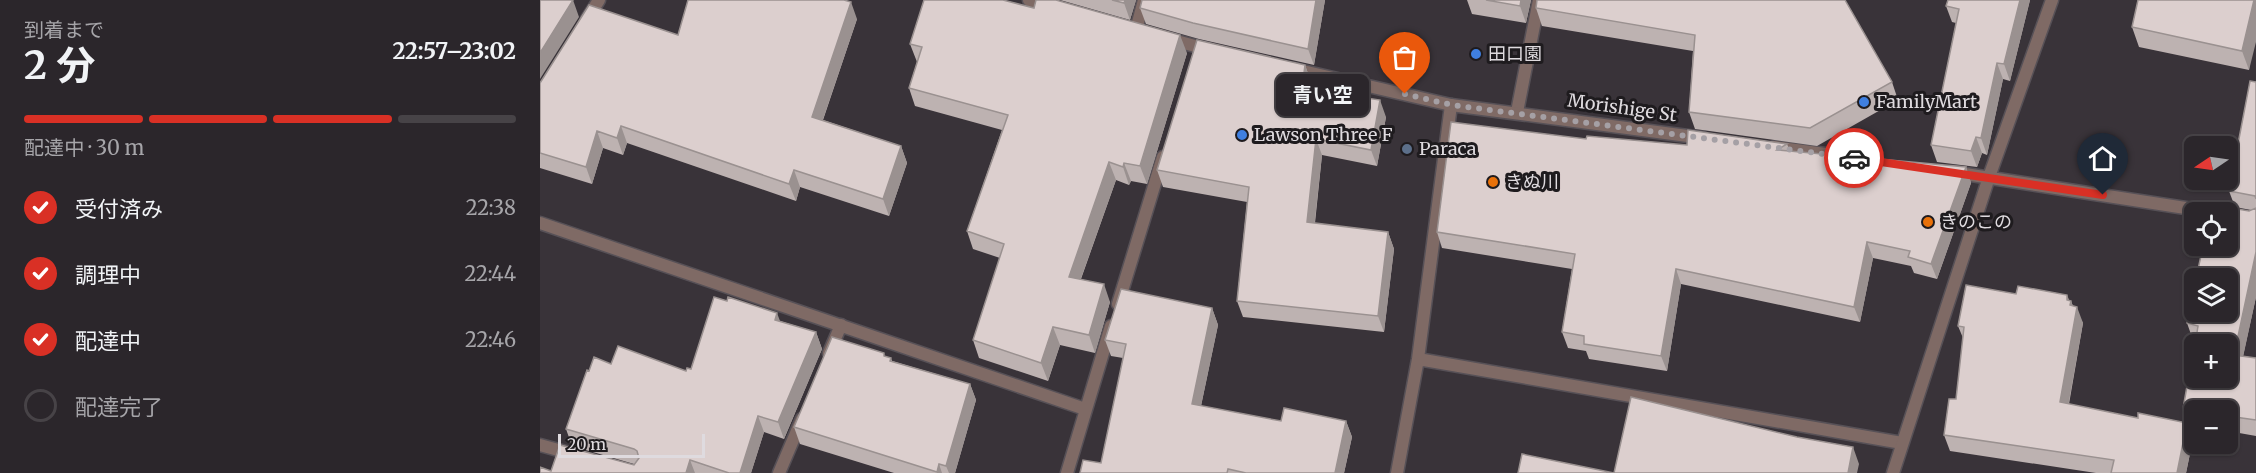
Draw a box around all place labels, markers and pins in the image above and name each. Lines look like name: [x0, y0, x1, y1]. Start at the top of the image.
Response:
pin: [1379, 32, 1430, 94]
place label: 田口園: [1488, 42, 1542, 65]
marker: 田口園: [1469, 47, 1483, 61]
callout: 青い空: [1276, 73, 1369, 115]
place label: FamilyMart: [1876, 90, 1977, 113]
marker: FamilyMart: [1857, 95, 1871, 109]
place label: Lawson Three F: [1254, 123, 1393, 146]
marker: Lawson Three F: [1235, 128, 1249, 142]
pin: [2077, 133, 2128, 195]
place label: Paraca: [1419, 137, 1477, 160]
marker: Paraca: [1400, 142, 1414, 156]
place label: きぬ川: [1505, 170, 1559, 193]
marker: きぬ川: [1486, 175, 1500, 189]
place label: きのこの: [1940, 210, 2012, 233]
marker: きのこの: [1921, 215, 1935, 229]

